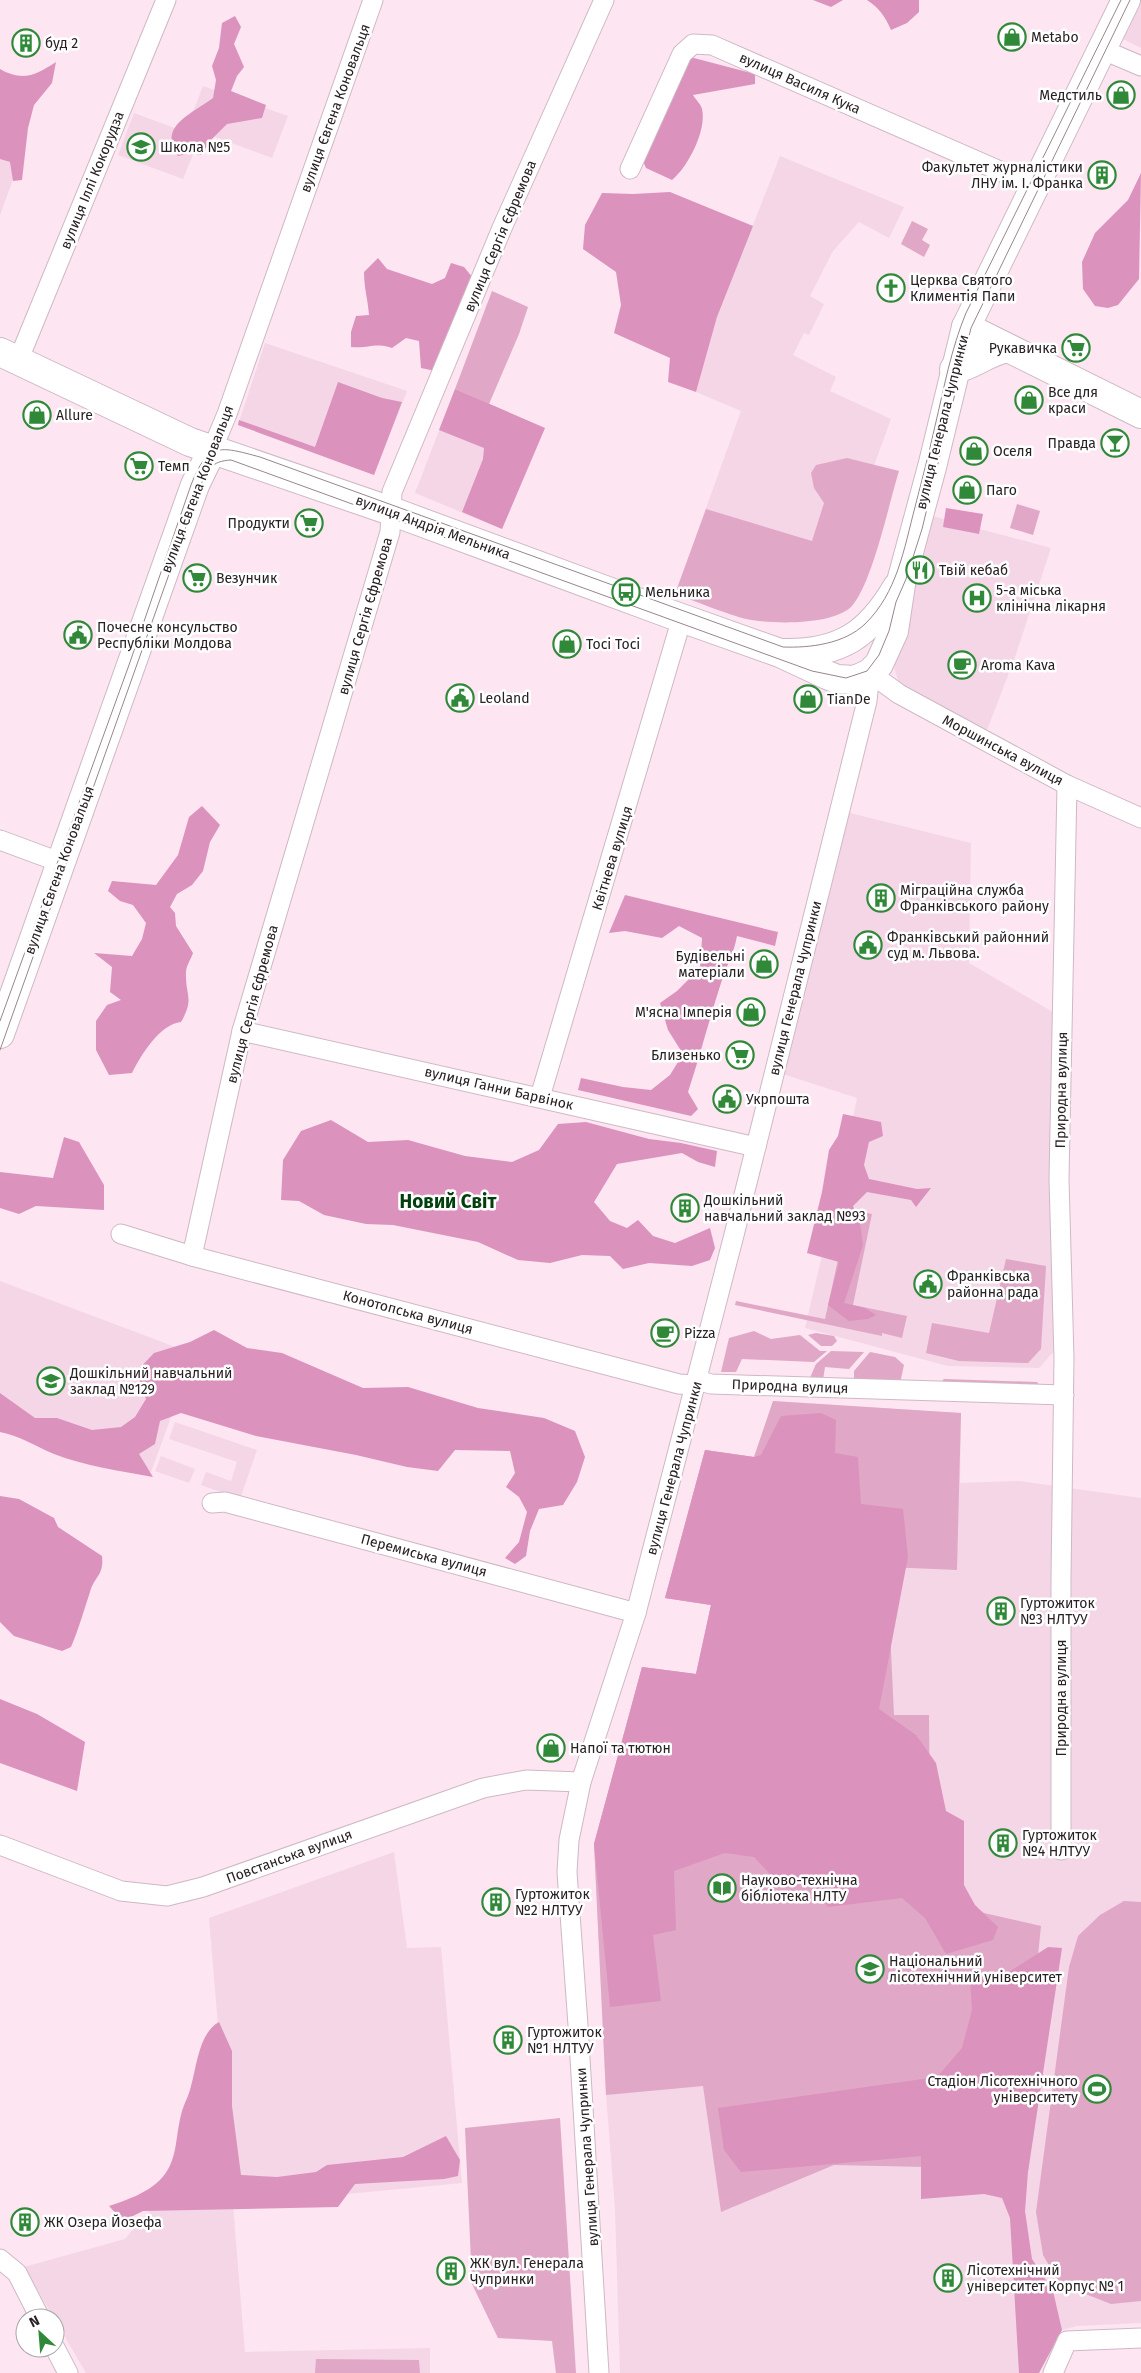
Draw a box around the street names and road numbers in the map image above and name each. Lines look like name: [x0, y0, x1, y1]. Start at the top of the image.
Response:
street label: вулиця Євгена Коновальця: [297, 22, 374, 195]
street label: вулиця Василя Кука: [737, 49, 863, 118]
street label: вулиця Іллі Кокорудза: [57, 109, 128, 252]
street label: вулиця Сергія Єфремова: [461, 158, 540, 315]
street label: вулиця Генерала Чупринки: [913, 333, 972, 511]
street label: вулиця Євгена Коновальця: [158, 403, 237, 575]
street label: вулиця Андрія Мельника: [353, 492, 513, 563]
street label: вулиця Сергія Єфремова: [335, 535, 396, 697]
street label: Моршинська вулиця: [939, 711, 1066, 789]
street label: вулиця Євгена Коновальця: [21, 784, 98, 957]
street label: Квітнева вулиця: [589, 804, 636, 912]
street label: вулиця Генерала Чупринки: [766, 899, 825, 1077]
street label: вулиця Сергія Єфремова: [223, 923, 282, 1085]
street label: Природна вулиця: [1052, 1031, 1071, 1149]
street label: вулиця Ганни Барвінок: [423, 1063, 576, 1114]
street label: Конотопська вулиця: [341, 1287, 475, 1338]
street label: Природна вулиця: [731, 1376, 849, 1397]
street label: вулиця Генерала Чупринки: [643, 1379, 706, 1557]
street label: Перемиська вулиця: [359, 1530, 489, 1581]
street label: Природна вулиця: [1053, 1640, 1070, 1756]
street label: Повстанська вулиця: [224, 1826, 355, 1887]
street label: вулиця Генерала Чупринки: [573, 2067, 602, 2247]

